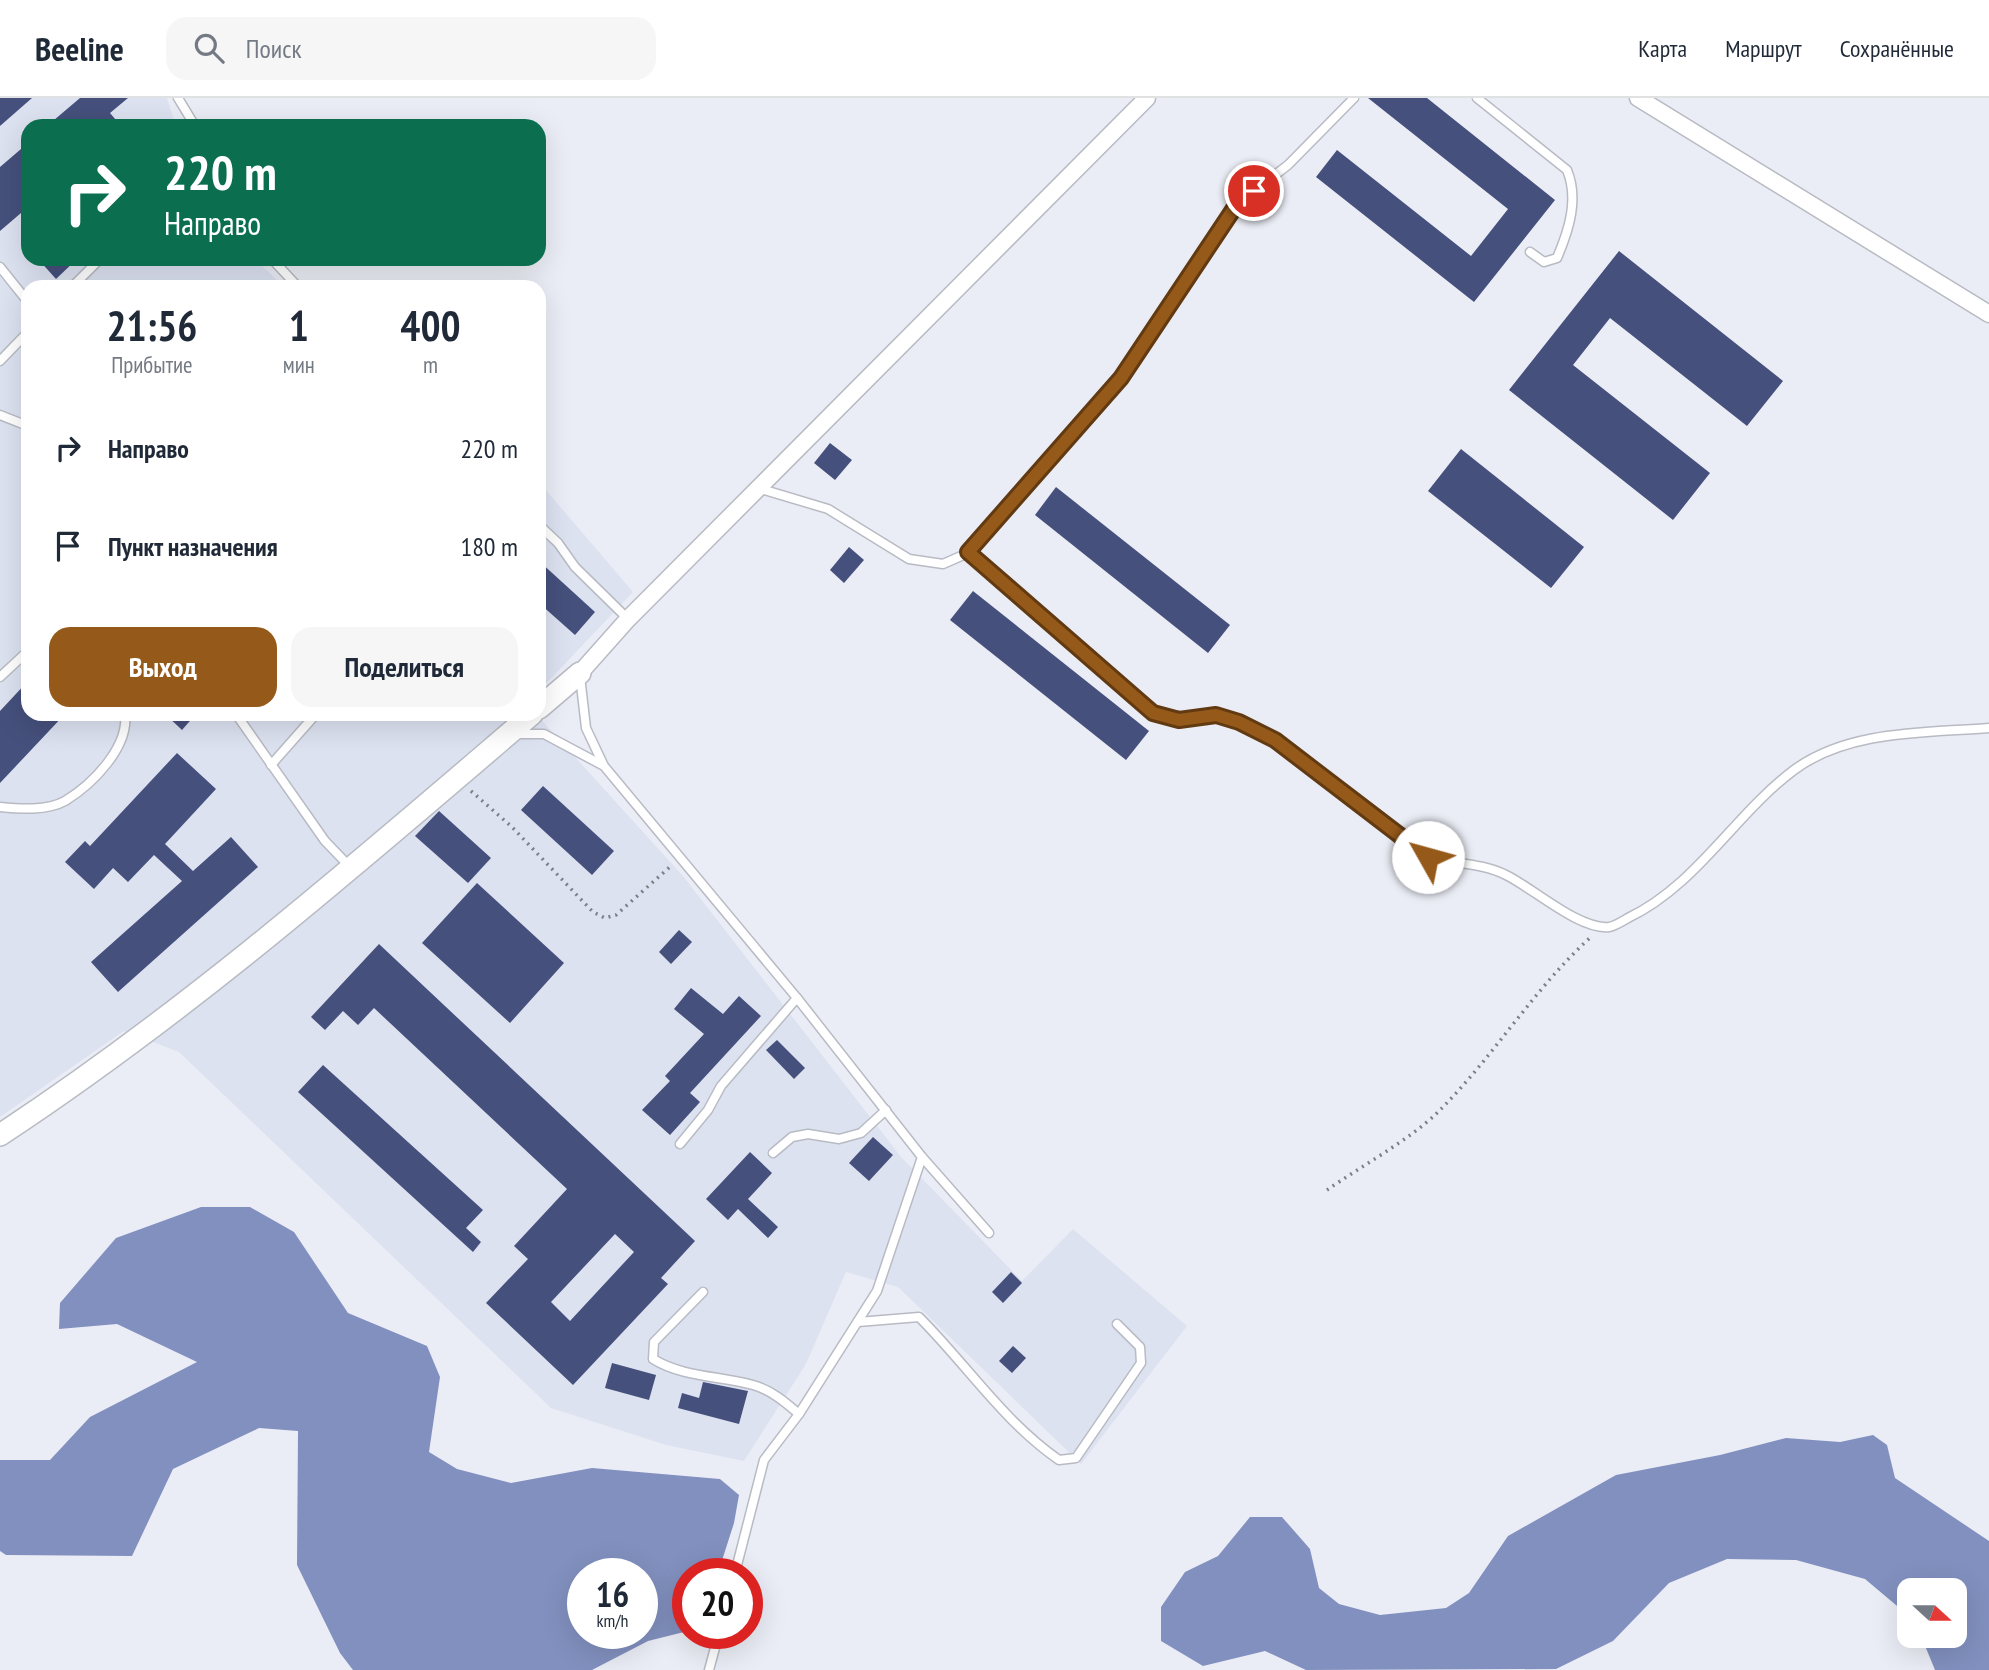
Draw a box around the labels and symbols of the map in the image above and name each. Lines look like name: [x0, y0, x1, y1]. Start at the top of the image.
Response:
pin: [1224, 161, 1284, 221]
position arrow: [1391, 820, 1465, 894]
speed limit sign: 20: [672, 1558, 763, 1649]
north arrow: [1897, 1578, 1967, 1648]

